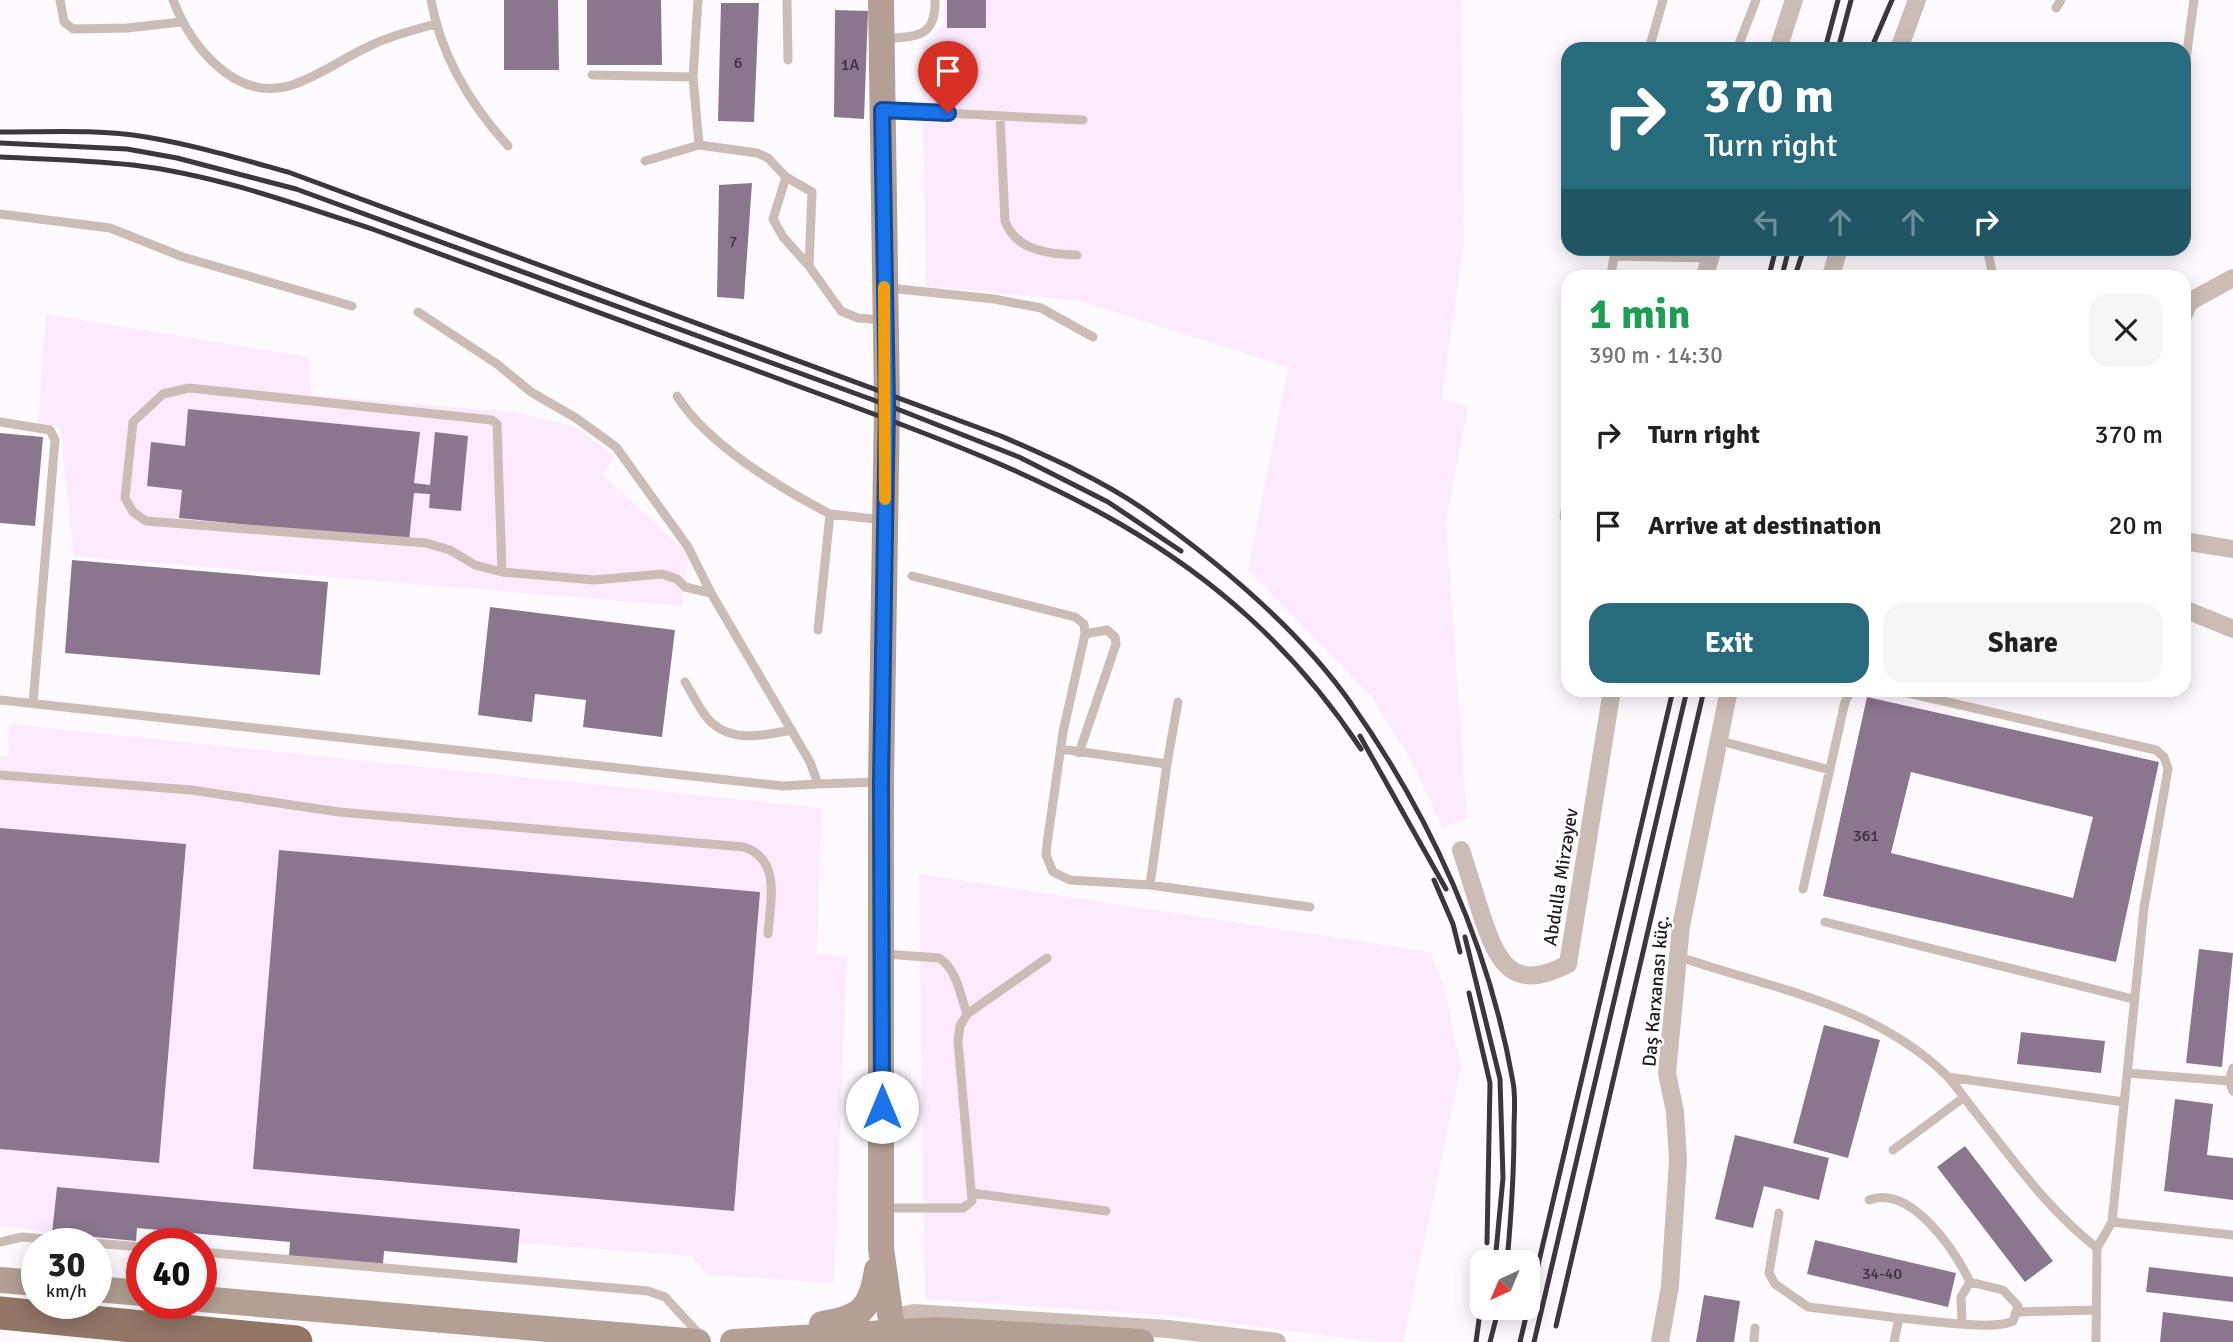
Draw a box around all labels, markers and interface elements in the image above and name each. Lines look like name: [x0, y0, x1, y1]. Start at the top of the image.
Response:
pin: [918, 41, 978, 113]
icon: arrive: [929, 52, 967, 90]
house number: 6: [734, 53, 742, 73]
house number: 1A: [841, 55, 859, 75]
text: 370 m: [1704, 66, 1834, 126]
icon: right: [1589, 70, 1680, 161]
text: Turn right: [1704, 126, 1837, 165]
icon: left: [1748, 203, 1786, 241]
icon: ahead: [1821, 203, 1859, 241]
icon: ahead: [1894, 203, 1932, 241]
icon: right: [1967, 203, 2005, 241]
house number: 7: [729, 232, 737, 252]
text: 1 min: [1589, 289, 1690, 340]
button: close: [2089, 293, 2163, 367]
text: 390 m · 14:30: [1589, 341, 1723, 370]
icon: right: [1589, 416, 1627, 454]
text: Turn right: [1648, 419, 1760, 451]
text: 370 m: [2094, 419, 2163, 451]
icon: arrive: [1589, 507, 1627, 545]
text: Arrive at destination: [1648, 510, 1881, 542]
text: 20 m: [2108, 510, 2163, 542]
button: Exit: [1589, 603, 1869, 683]
button: Share: [1883, 603, 2163, 683]
street label: Abdulla Mirzəyev: [1538, 806, 1584, 948]
house number: 361: [1853, 826, 1879, 846]
street label: Daş Karxanası küç.: [1637, 914, 1675, 1068]
position arrow: [845, 1070, 919, 1144]
speed limit sign: 40: [126, 1228, 217, 1319]
text: 30: [48, 1243, 85, 1286]
north arrow: [1470, 1250, 1540, 1320]
map controls: [1470, 1250, 1540, 1320]
house number: 34-40: [1862, 1264, 1902, 1284]
text: km/h: [46, 1280, 87, 1302]

